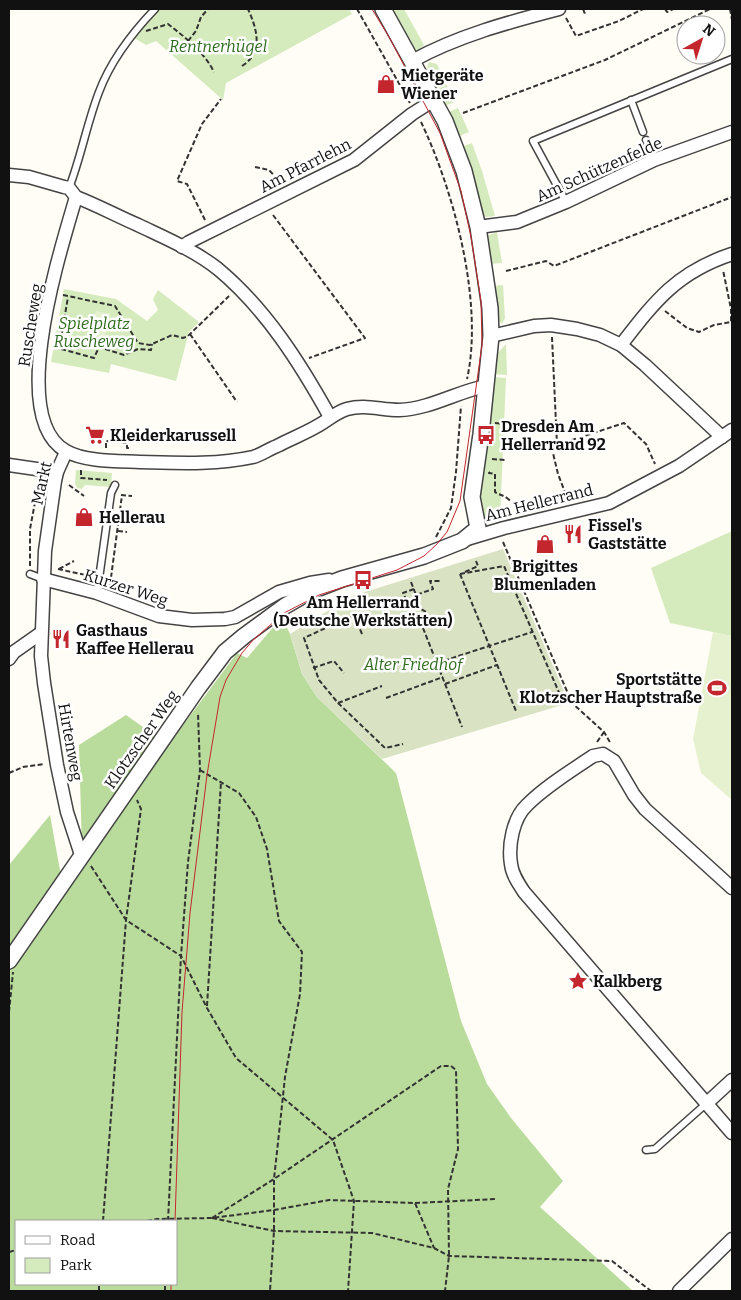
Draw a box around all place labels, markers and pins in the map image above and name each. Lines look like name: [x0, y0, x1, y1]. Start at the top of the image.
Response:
place label: Mietgeräte Wiener: [401, 66, 484, 103]
shop icon: Mietgeräte Wiener: [375, 73, 397, 95]
place label: Dresden Am Hellerrand 92: [501, 417, 606, 454]
supermarket icon: Kleiderkarussell: [84, 424, 106, 446]
bus stop icon: Dresden Am Hellerrand 92: [475, 424, 497, 446]
place label: Kleiderkarussell: [110, 426, 236, 445]
shop icon: Hellerau: [73, 506, 95, 528]
place label: Hellerau: [99, 508, 165, 527]
place label: Fissel's Gaststätte: [588, 516, 667, 553]
restaurant icon: Fissel's Gaststätte: [562, 523, 584, 545]
shop icon: Brigittes Blumenladen: [534, 533, 556, 555]
place label: Brigittes Blumenladen: [494, 557, 597, 594]
bus stop icon: Am Hellerrand (Deutsche Werkstätten): [352, 569, 374, 591]
place label: Am Hellerrand (Deutsche Werkstätten): [273, 593, 453, 630]
place label: Gasthaus Kaffee Hellerau: [76, 621, 194, 658]
restaurant icon: Gasthaus Kaffee Hellerau: [50, 628, 72, 650]
place label: Sportstätte Klotzscher Hauptstraße: [519, 670, 702, 707]
sports icon: Sportstätte Klotzscher Hauptstraße: [706, 677, 728, 699]
place icon: Kalkberg: [567, 970, 589, 992]
place label: Kalkberg: [593, 972, 662, 991]

